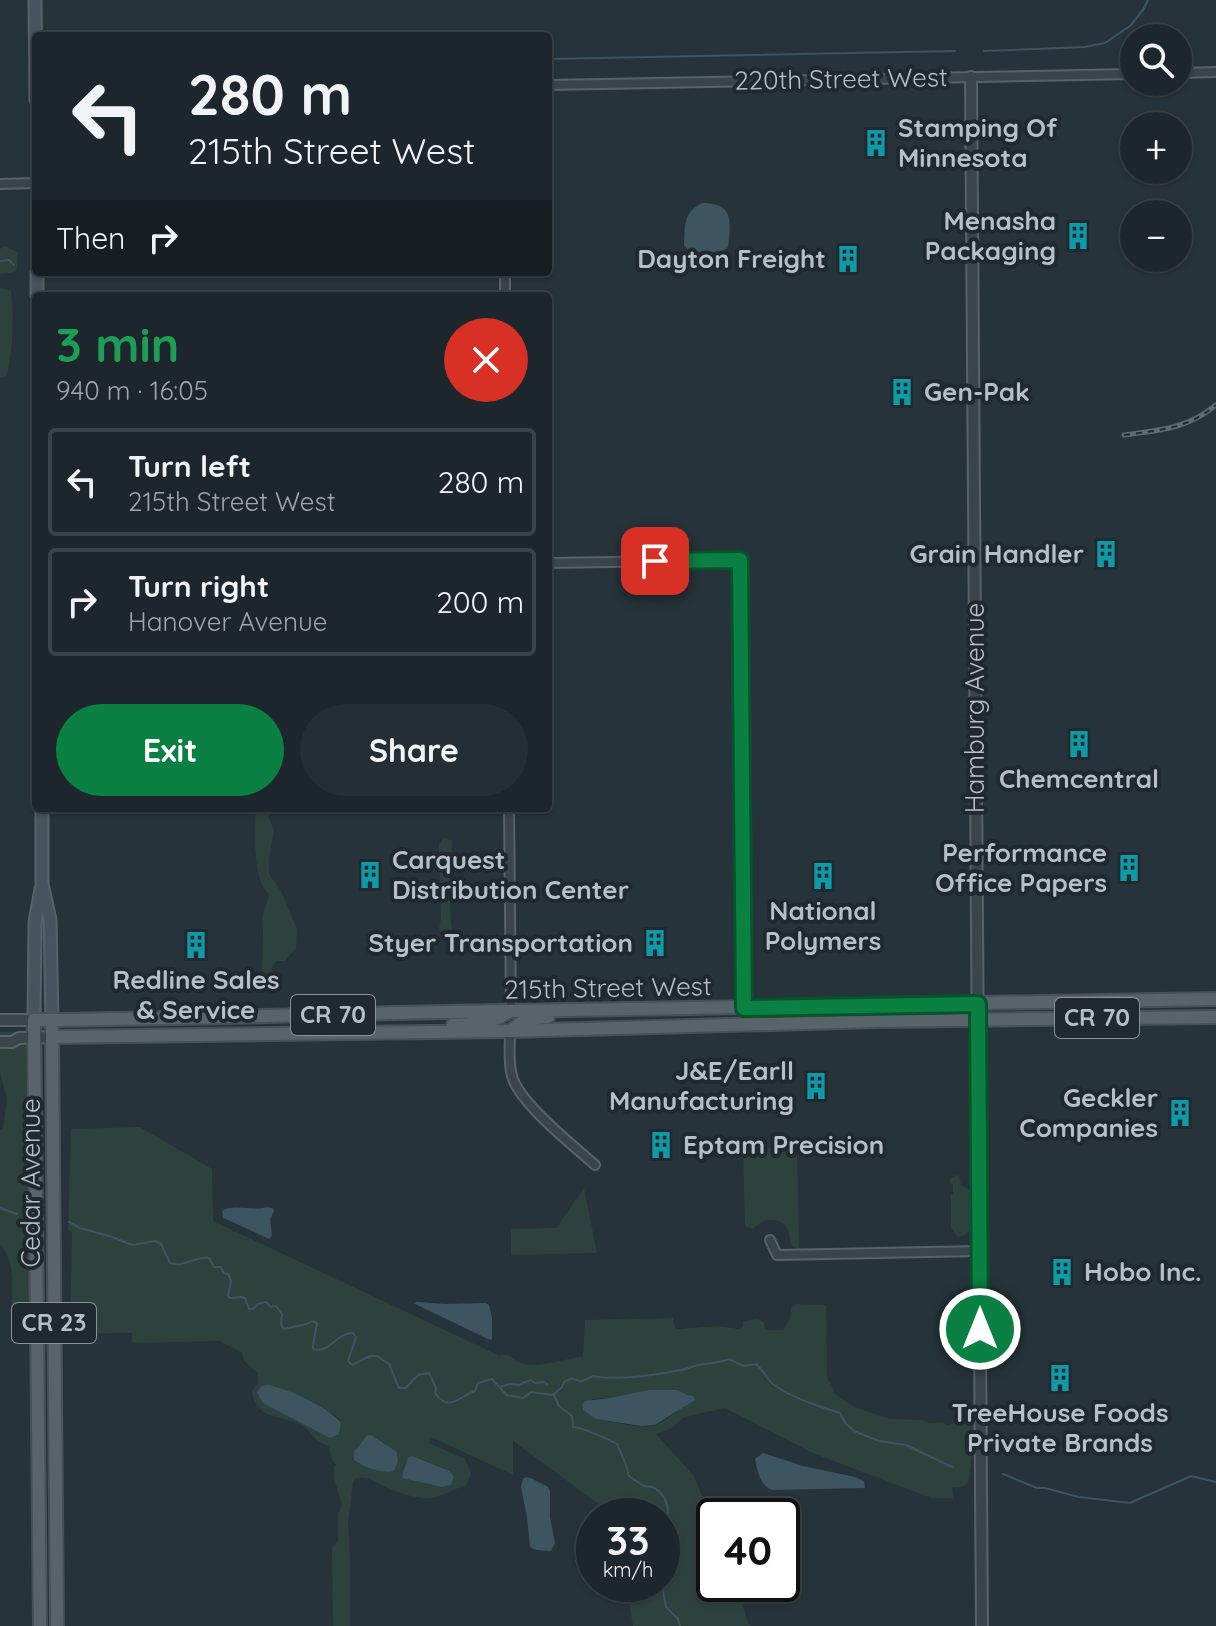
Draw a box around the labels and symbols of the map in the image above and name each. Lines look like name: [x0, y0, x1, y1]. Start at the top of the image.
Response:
street label: 220th Street West: [734, 60, 948, 97]
place label: Stamping Of Minnesota: [898, 111, 1058, 174]
building icon: Stamping Of Minnesota: [861, 128, 891, 158]
place label: Menasha Packaging: [925, 204, 1056, 267]
building icon: Menasha Packaging: [1063, 221, 1093, 251]
place label: Dayton Freight: [637, 242, 826, 275]
building icon: Dayton Freight: [833, 244, 863, 274]
place label: Gen-Pak: [924, 375, 1030, 408]
building icon: Gen-Pak: [887, 377, 917, 407]
pin: [621, 527, 689, 595]
place label: Grain Handler: [909, 537, 1084, 570]
building icon: Grain Handler: [1091, 539, 1121, 569]
street label: Hamburg Avenue: [958, 603, 991, 813]
building icon: Chemcentral: [1064, 729, 1094, 759]
place label: Chemcentral: [999, 762, 1159, 795]
place label: Performance Office Papers: [935, 836, 1107, 899]
place label: Carquest Distribution Center: [392, 843, 629, 906]
building icon: Performance Office Papers: [1114, 853, 1144, 883]
building icon: Carquest Distribution Center: [355, 860, 385, 890]
building icon: National Polymers: [808, 861, 838, 891]
place label: National Polymers: [765, 894, 881, 957]
place label: Styer Transportation: [368, 926, 633, 959]
building icon: Styer Transportation: [640, 928, 670, 958]
building icon: Redline Sales & Service: [181, 930, 211, 960]
place label: Redline Sales & Service: [112, 963, 280, 1026]
street label: 215th Street West: [504, 969, 712, 1006]
road number: CR 70: [291, 995, 375, 1035]
road number: CR 70: [1055, 998, 1139, 1038]
place label: J&E/Earll Manufacturing: [609, 1054, 794, 1117]
building icon: J&E/Earll Manufacturing: [801, 1071, 831, 1101]
place label: Geckler Companies: [1019, 1081, 1158, 1144]
street label: Cedar Avenue: [14, 1098, 47, 1268]
building icon: Geckler Companies: [1165, 1098, 1195, 1128]
place label: Eptam Precision: [683, 1128, 884, 1161]
building icon: Eptam Precision: [646, 1130, 676, 1160]
place label: Hobo Inc.: [1084, 1255, 1201, 1288]
building icon: Hobo Inc.: [1047, 1257, 1077, 1287]
position arrow: [938, 1287, 1022, 1371]
road number: CR 23: [12, 1303, 96, 1343]
building icon: TreeHouse Foods Private Brands: [1045, 1363, 1075, 1393]
place label: TreeHouse Foods Private Brands: [952, 1396, 1168, 1459]
speed limit sign: 40: [696, 1498, 800, 1602]

